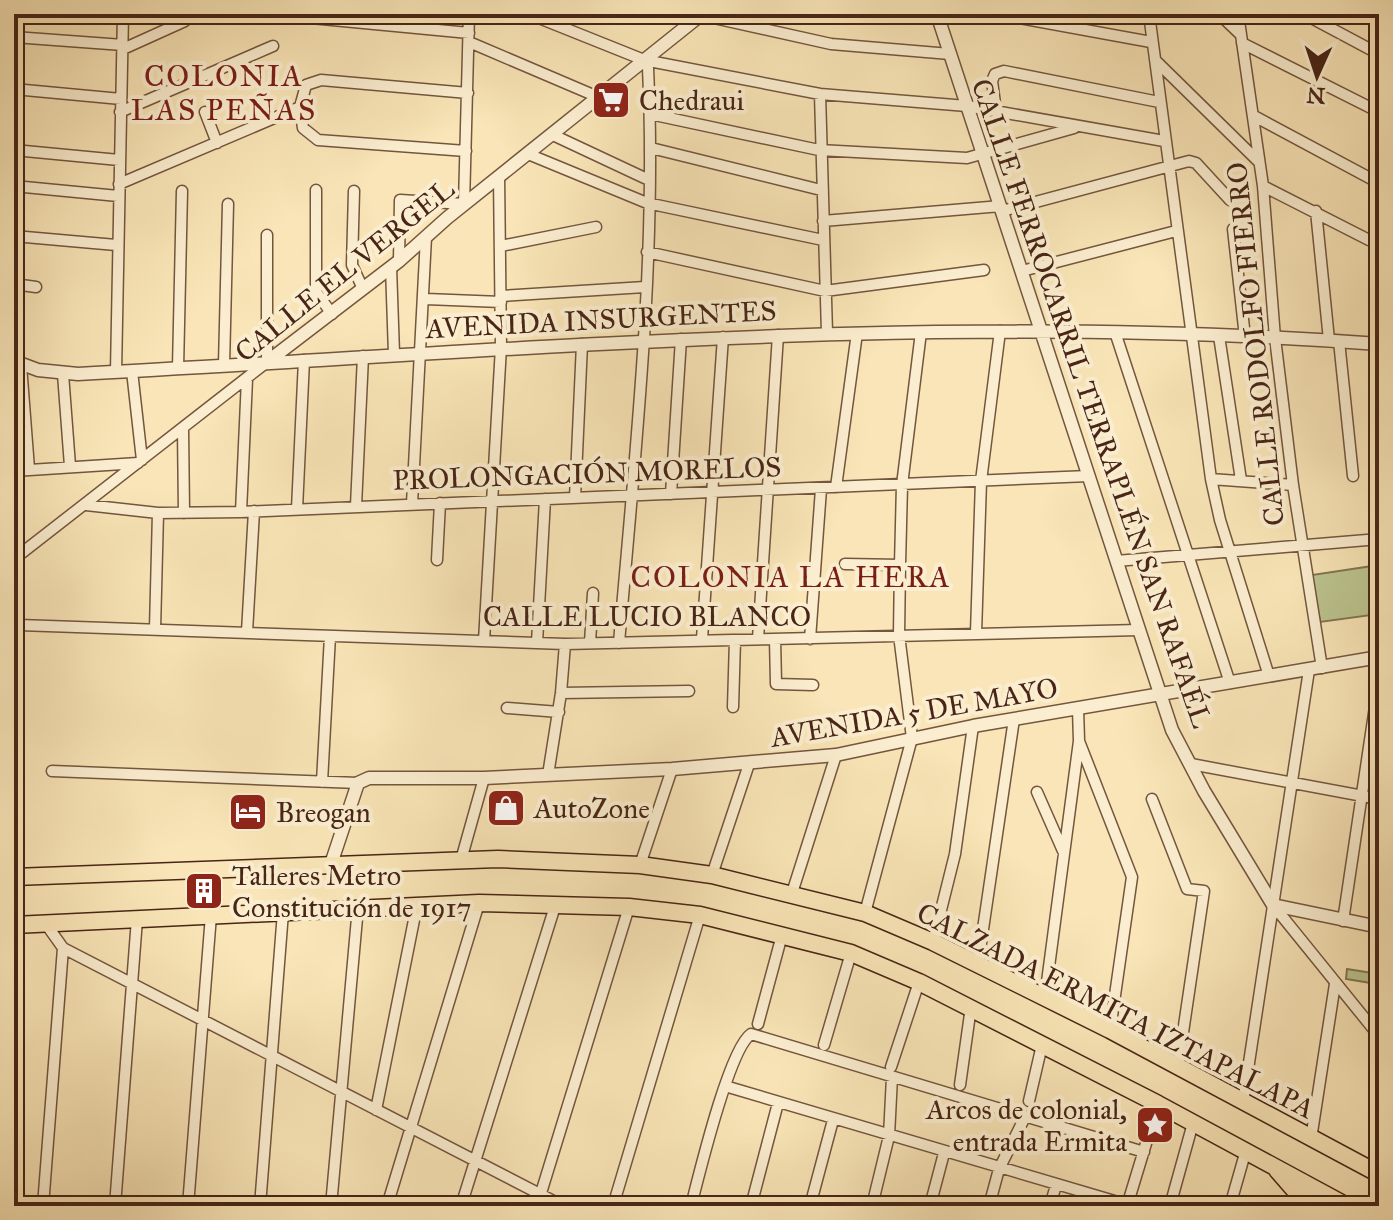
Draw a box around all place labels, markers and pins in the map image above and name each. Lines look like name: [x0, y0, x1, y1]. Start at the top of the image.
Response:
supermarket icon: Chedraui: [590, 79, 632, 121]
place label: Chedraui: [639, 83, 745, 118]
shop icon: AutoZone: [485, 787, 527, 829]
hotel icon: Breogan: [227, 791, 269, 833]
place label: AutoZone: [533, 791, 650, 826]
place label: Breogan: [276, 795, 371, 830]
place label: Talleres Metro Constitución de 1917: [232, 858, 471, 925]
building icon: Talleres Metro Constitución de 1917: [183, 870, 225, 912]
place label: Arcos de colonial, entrada Ermita: [925, 1092, 1127, 1159]
place icon: Arcos de colonial, entrada Ermita: [1134, 1104, 1176, 1146]

